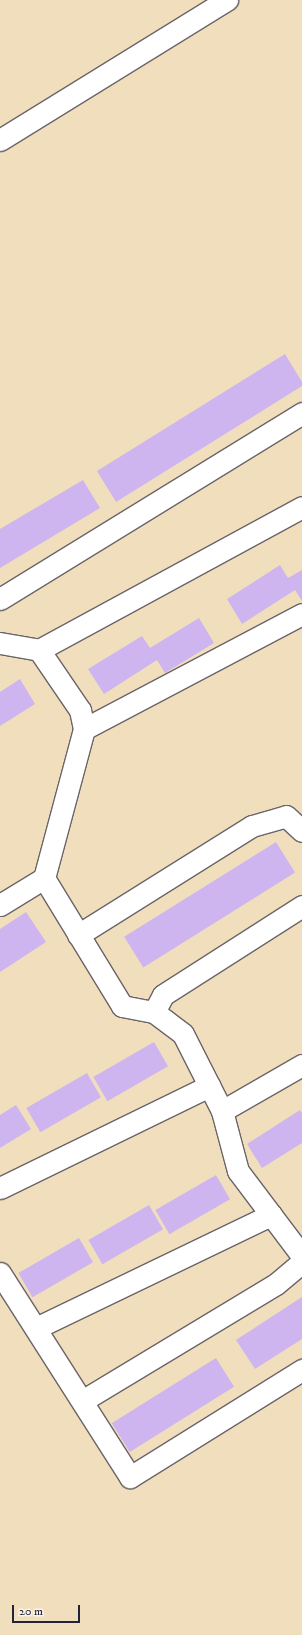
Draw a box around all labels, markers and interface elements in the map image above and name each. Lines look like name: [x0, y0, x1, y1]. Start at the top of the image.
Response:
scale bar: [14, 1597, 82, 1623]
text: 20 m: [19, 1604, 43, 1619]

